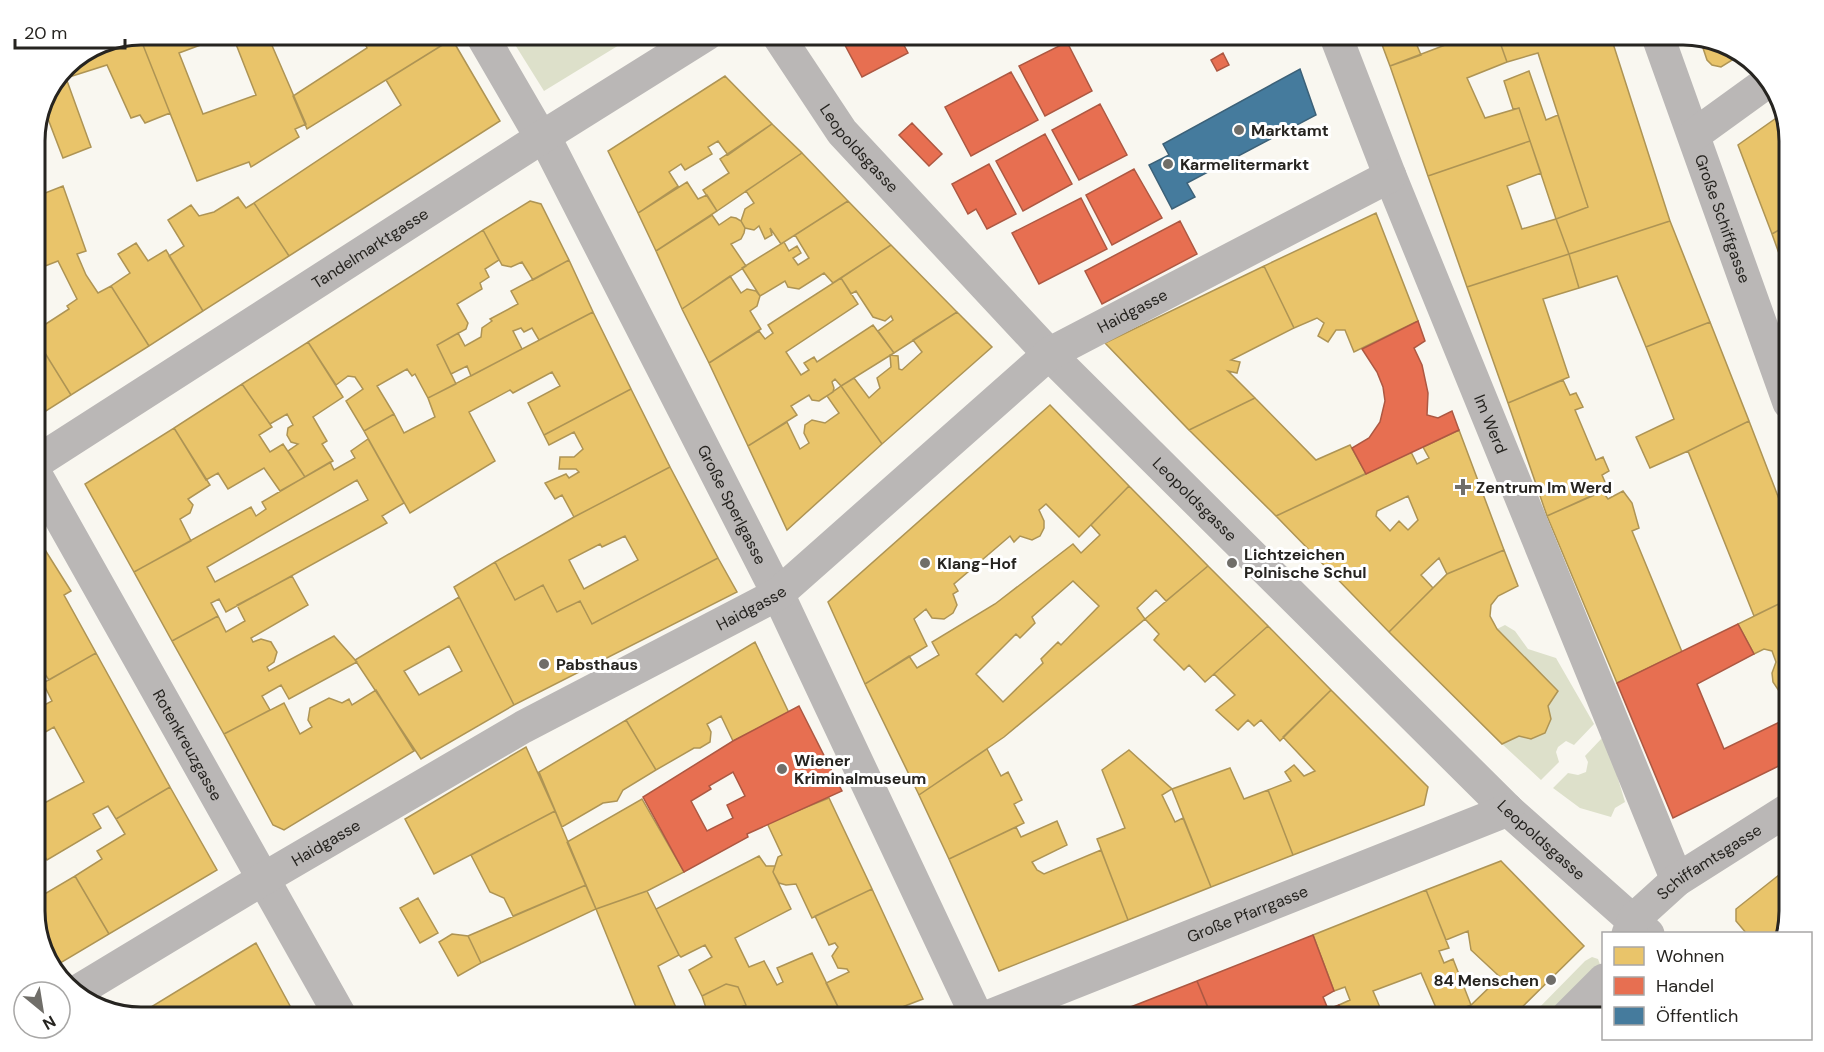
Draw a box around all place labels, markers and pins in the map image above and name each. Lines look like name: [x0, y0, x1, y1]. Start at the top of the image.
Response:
place label: Marktamt: [1251, 120, 1329, 141]
marker: Marktamt: [1232, 123, 1246, 137]
place label: Karmelitermarkt: [1180, 154, 1309, 175]
marker: Karmelitermarkt: [1161, 157, 1175, 171]
place label: Zentrum Im Werd: [1476, 477, 1612, 498]
marker: Zentrum Im Werd: [1454, 478, 1472, 496]
place label: Lichtzeichen Polnische Schul: [1244, 544, 1367, 583]
place label: Klang-Hof: [937, 553, 1017, 574]
marker: Klang-Hof: [918, 556, 932, 570]
marker: Lichtzeichen Polnische Schul: [1225, 556, 1239, 570]
place label: Pabsthaus: [556, 654, 638, 675]
marker: Pabsthaus: [537, 657, 551, 671]
place label: Wiener Kriminalmuseum: [794, 750, 926, 789]
marker: Wiener Kriminalmuseum: [775, 762, 789, 776]
place label: 84 Menschen: [1433, 970, 1539, 991]
marker: 84 Menschen: [1544, 973, 1558, 987]

